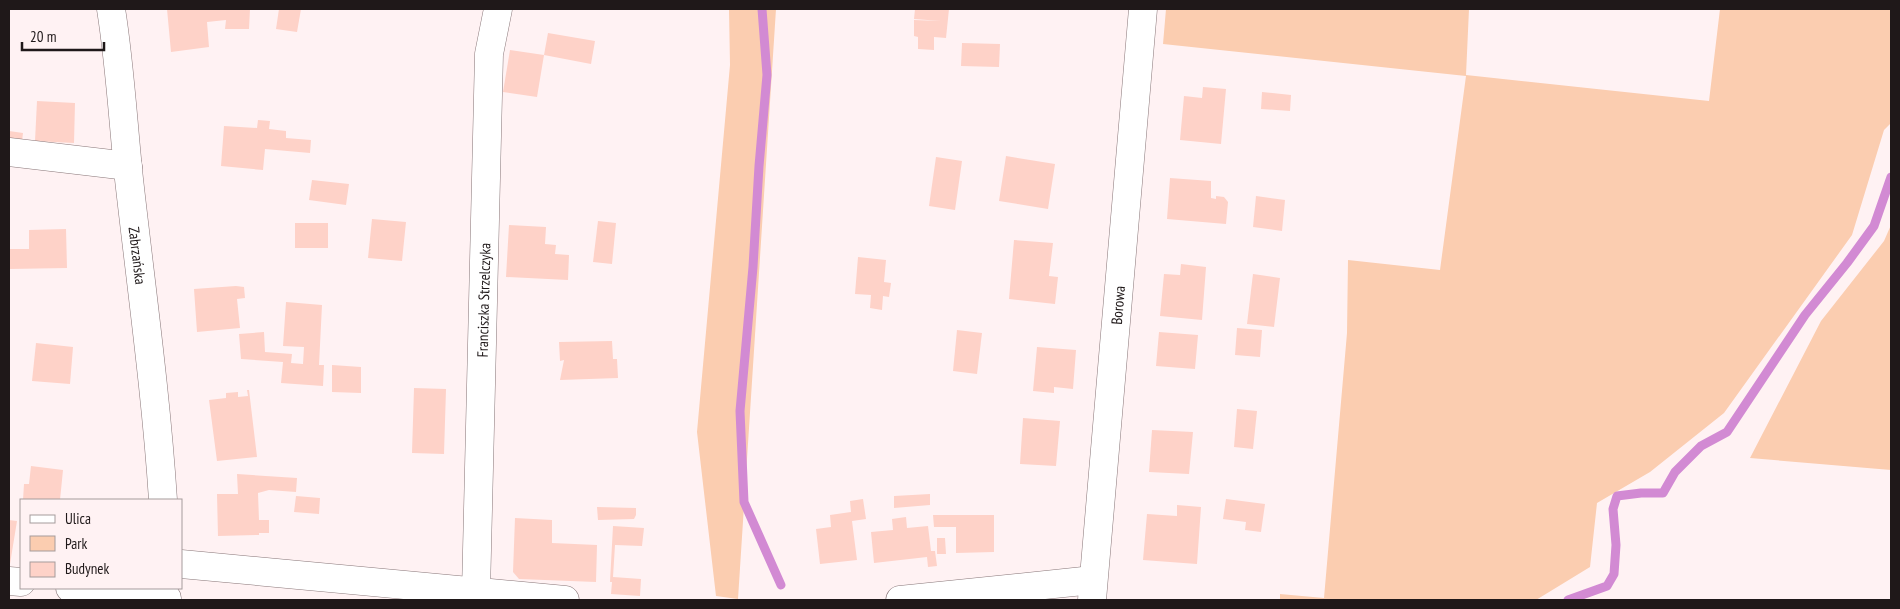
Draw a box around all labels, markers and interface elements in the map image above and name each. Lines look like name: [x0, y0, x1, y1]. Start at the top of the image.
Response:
scale bar: [22, 20, 105, 52]
text: 20 m: [30, 27, 56, 46]
street label: Zabrzańska: [125, 226, 151, 285]
street label: Franciszka Strzelczyka: [472, 243, 494, 358]
street label: Borowa: [1106, 285, 1129, 325]
legend: [20, 499, 182, 589]
text: Ulica: [65, 509, 91, 528]
text: Park: [65, 534, 87, 553]
text: Budynek: [65, 559, 109, 578]

